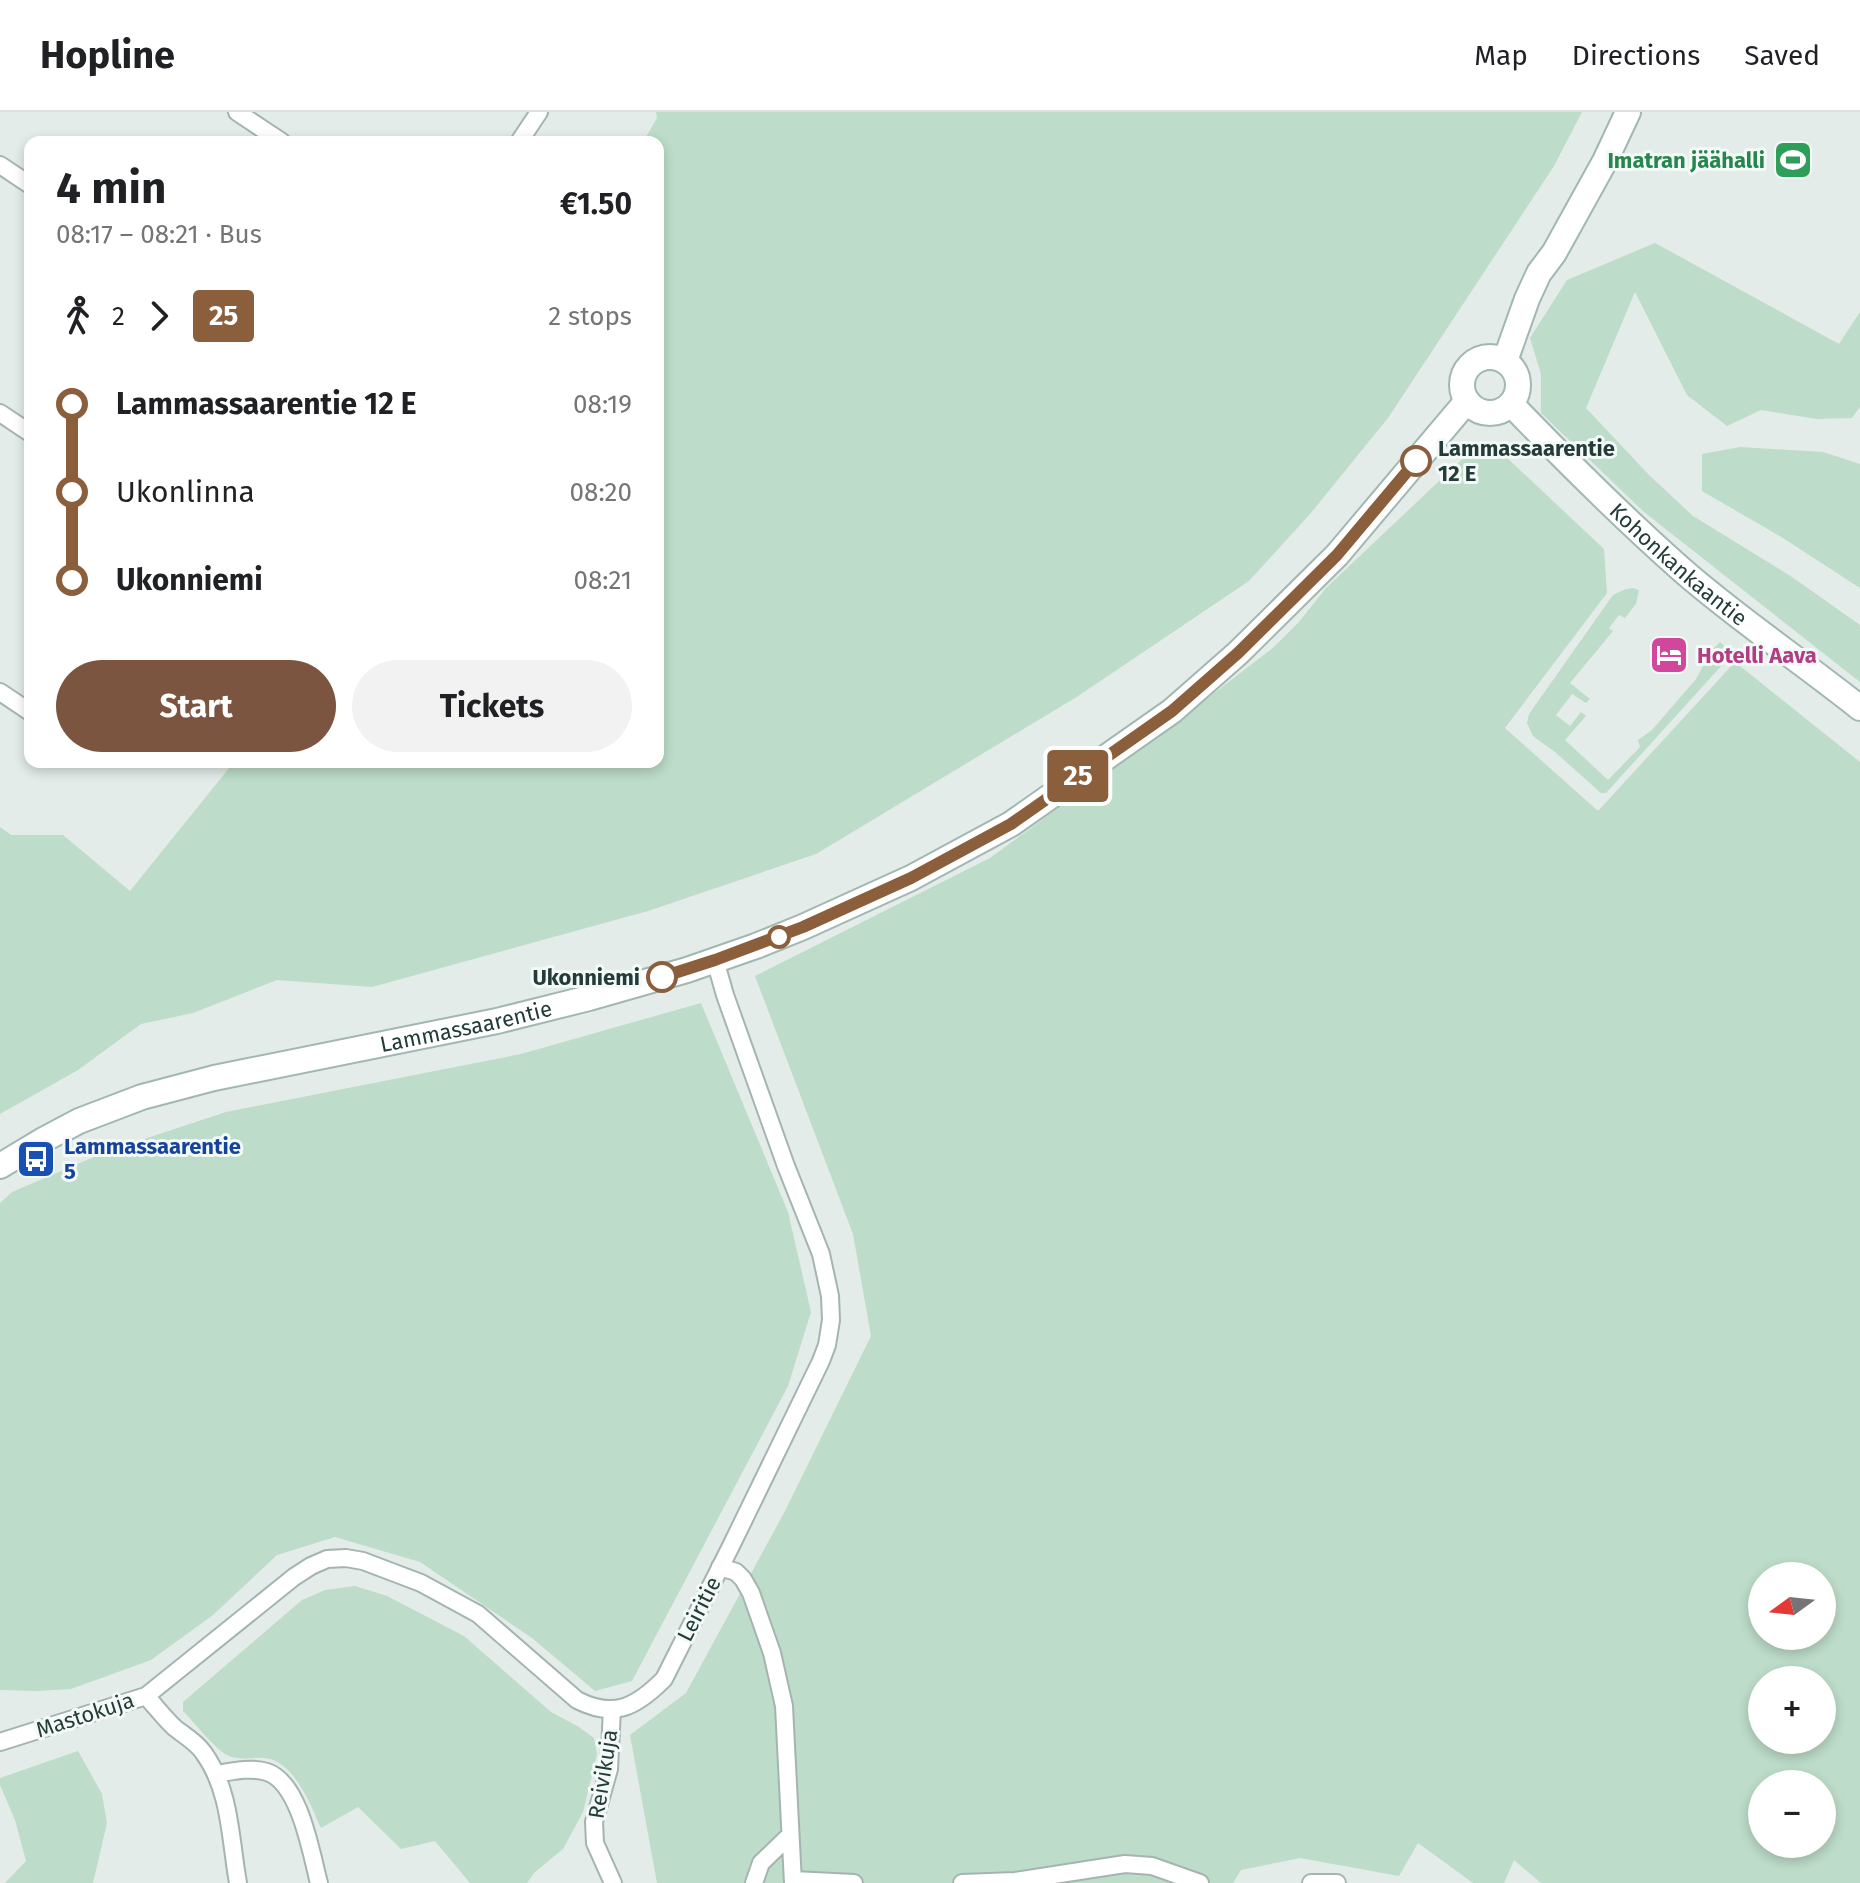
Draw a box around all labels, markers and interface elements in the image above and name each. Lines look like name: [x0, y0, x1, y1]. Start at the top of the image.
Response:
text: Hopline: [40, 32, 175, 78]
text: Map: [1474, 39, 1528, 72]
text: Directions: [1572, 39, 1700, 72]
text: Saved: [1744, 39, 1820, 72]
sports icon: Imatran jäähalli: [1772, 139, 1814, 181]
place label: Imatran jäähalli: [1607, 147, 1765, 174]
text: 4 min: [56, 162, 166, 215]
text: €1.50: [560, 186, 632, 222]
text: 08:17 – 08:21 · Bus: [56, 219, 262, 250]
icon: walk: [56, 294, 100, 338]
icon: forward: [137, 294, 181, 338]
text: 25: [209, 299, 238, 332]
text: 2: [112, 301, 125, 332]
text: 2 stops: [548, 301, 632, 332]
text: Lammassaarentie 12 E: [116, 386, 417, 422]
text: 08:19: [573, 389, 632, 420]
place label: Lammassaarentie 12 E: [1438, 435, 1615, 487]
marker: Lammassaarentie 12 E: [1401, 446, 1431, 476]
text: Ukonlinna: [116, 474, 255, 510]
text: 08:20: [570, 477, 632, 508]
street label: Kohonkankaantie: [1604, 497, 1753, 631]
text: Ukonniemi: [116, 562, 263, 598]
text: 08:21: [573, 565, 632, 596]
hotel icon: Hotelli Aava: [1648, 634, 1690, 676]
place label: Hotelli Aava: [1697, 642, 1817, 669]
button: Start: [56, 660, 336, 752]
button: Tickets: [352, 660, 632, 752]
line badge: 25: [1042, 750, 1114, 802]
text: 25: [1063, 759, 1093, 792]
unlabelled marker: [768, 926, 790, 948]
marker: Ukonniemi: [647, 962, 677, 992]
place label: Ukonniemi: [532, 964, 640, 991]
street label: Lammassaarentie: [378, 994, 555, 1058]
place label: Lammassaarentie 5: [64, 1133, 241, 1185]
bus stop icon: Lammassaarentie 5: [15, 1138, 57, 1180]
north arrow: [1748, 1562, 1836, 1650]
map controls: [1748, 1562, 1836, 1858]
street label: Leiritie: [671, 1572, 727, 1646]
button: +: [1748, 1666, 1836, 1754]
street label: Mastokuja: [32, 1686, 138, 1744]
street label: Reivikuja: [583, 1727, 623, 1821]
button: −: [1748, 1770, 1836, 1858]

